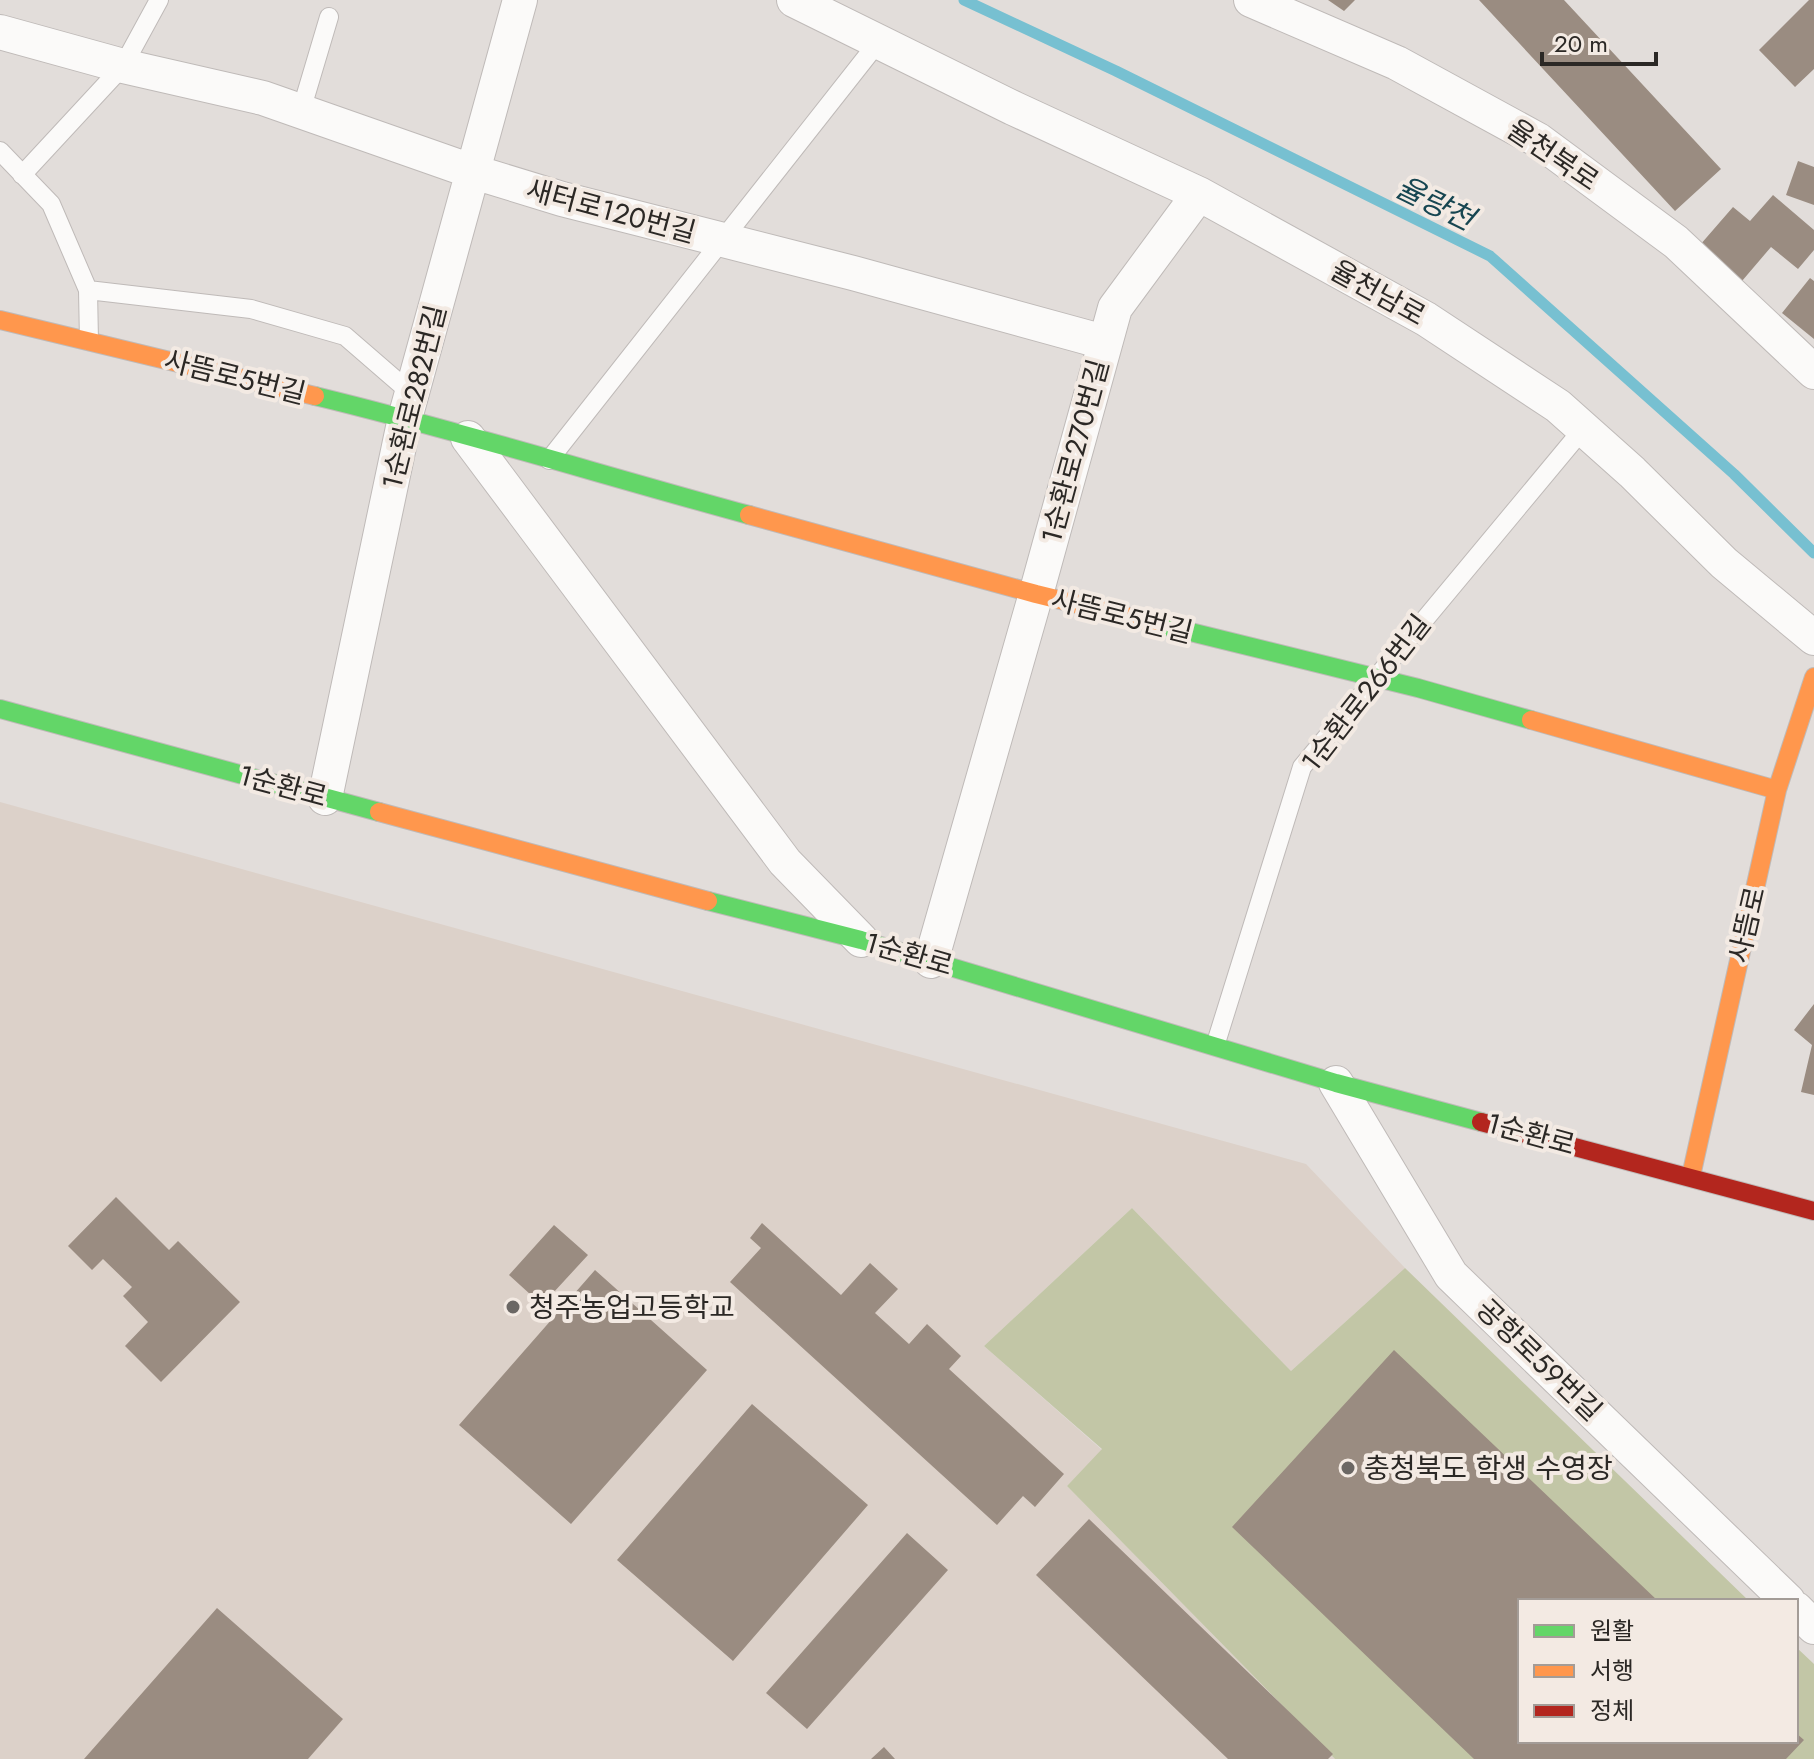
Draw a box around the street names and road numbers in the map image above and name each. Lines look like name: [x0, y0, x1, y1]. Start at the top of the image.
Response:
street label: 율천북로: [1499, 109, 1607, 201]
street label: 새터로120번길: [522, 169, 700, 253]
street label: 율천남로: [1323, 250, 1433, 336]
street label: 1순환로282번길: [371, 301, 457, 493]
street label: 사뜸로5번길: [160, 340, 310, 414]
street label: 1순환로270번길: [1031, 354, 1119, 548]
street label: 사뜸로5번길: [1047, 579, 1197, 653]
street label: 1순환로266번길: [1291, 606, 1441, 780]
street label: 1순환로: [234, 755, 332, 817]
street label: 사뜸로: [1718, 883, 1776, 967]
street label: 1순환로: [860, 922, 958, 986]
street label: 1순환로: [1482, 1103, 1580, 1165]
street label: 공항로59번길: [1467, 1289, 1611, 1431]

